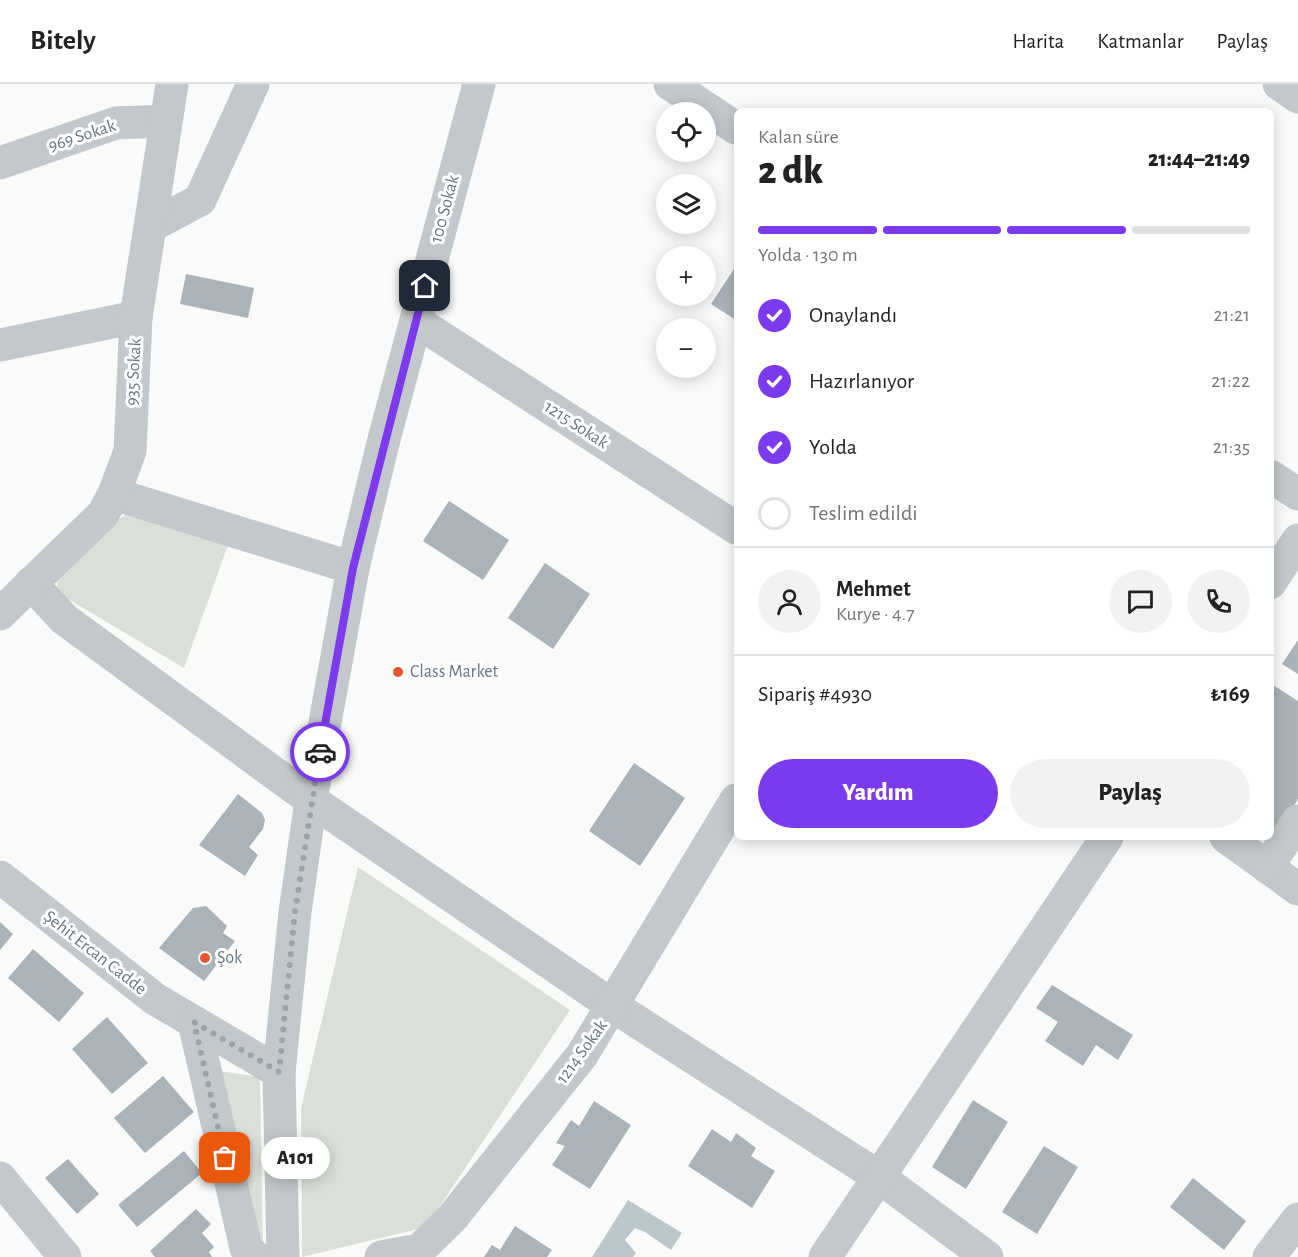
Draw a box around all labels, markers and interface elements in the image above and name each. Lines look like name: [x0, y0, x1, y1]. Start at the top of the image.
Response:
text: Bitely: [30, 27, 96, 55]
text: Harita: [1013, 31, 1064, 52]
text: Katmanlar: [1097, 31, 1184, 52]
text: Paylaş: [1217, 31, 1268, 52]
map controls: [656, 102, 716, 378]
button: locate: [656, 102, 716, 162]
street label: 969 Sokak: [46, 116, 119, 155]
text: Kalan süre: [758, 127, 839, 147]
text: 21:44–21:49: [1148, 148, 1250, 170]
text: 2 dk: [758, 152, 823, 191]
street label: 100 Sokak: [427, 172, 463, 245]
button: layers: [656, 174, 716, 234]
text: Yolda · 130 m: [758, 245, 858, 265]
button: +: [656, 246, 716, 306]
pin: [399, 260, 450, 311]
icon: home: [408, 269, 441, 302]
icon: check: [758, 299, 791, 332]
text: Onaylandı: [809, 304, 897, 326]
text: 21:21: [1213, 305, 1250, 325]
button: −: [656, 318, 716, 378]
street label: 935 Sokak: [123, 337, 145, 406]
icon: check: [758, 365, 791, 398]
text: Hazırlanıyor: [809, 370, 914, 392]
text: 21:22: [1211, 371, 1250, 391]
street label: 1215 Sokak: [541, 398, 612, 453]
icon: check: [758, 431, 791, 464]
text: Yolda: [809, 436, 857, 458]
text: 21:35: [1213, 437, 1250, 457]
text: Teslim edildi: [809, 502, 918, 524]
button: person: [758, 570, 821, 633]
button: chat: [1109, 570, 1172, 633]
button: phone: [1187, 570, 1250, 633]
text: Mehmet: [836, 578, 911, 600]
text: Kurye · 4.7: [836, 604, 915, 624]
place label: Class Market: [410, 663, 499, 681]
marker: Class Market: [391, 665, 405, 679]
text: Sipariş #4930: [758, 683, 872, 705]
text: ₺169: [1210, 683, 1250, 705]
courier: [290, 722, 350, 782]
icon: car: [304, 736, 337, 769]
button: Yardım: [758, 759, 998, 828]
button: Paylaş: [1010, 759, 1250, 828]
street label: Şehit Ercan Cadde: [40, 907, 150, 999]
place label: Şok: [217, 949, 243, 967]
marker: Şok: [198, 951, 212, 965]
street label: 1214 Sokak: [553, 1016, 611, 1087]
pin: [199, 1132, 250, 1183]
callout: A101: [261, 1137, 330, 1179]
icon: bag: [208, 1141, 241, 1174]
text: A101: [277, 1148, 314, 1168]

